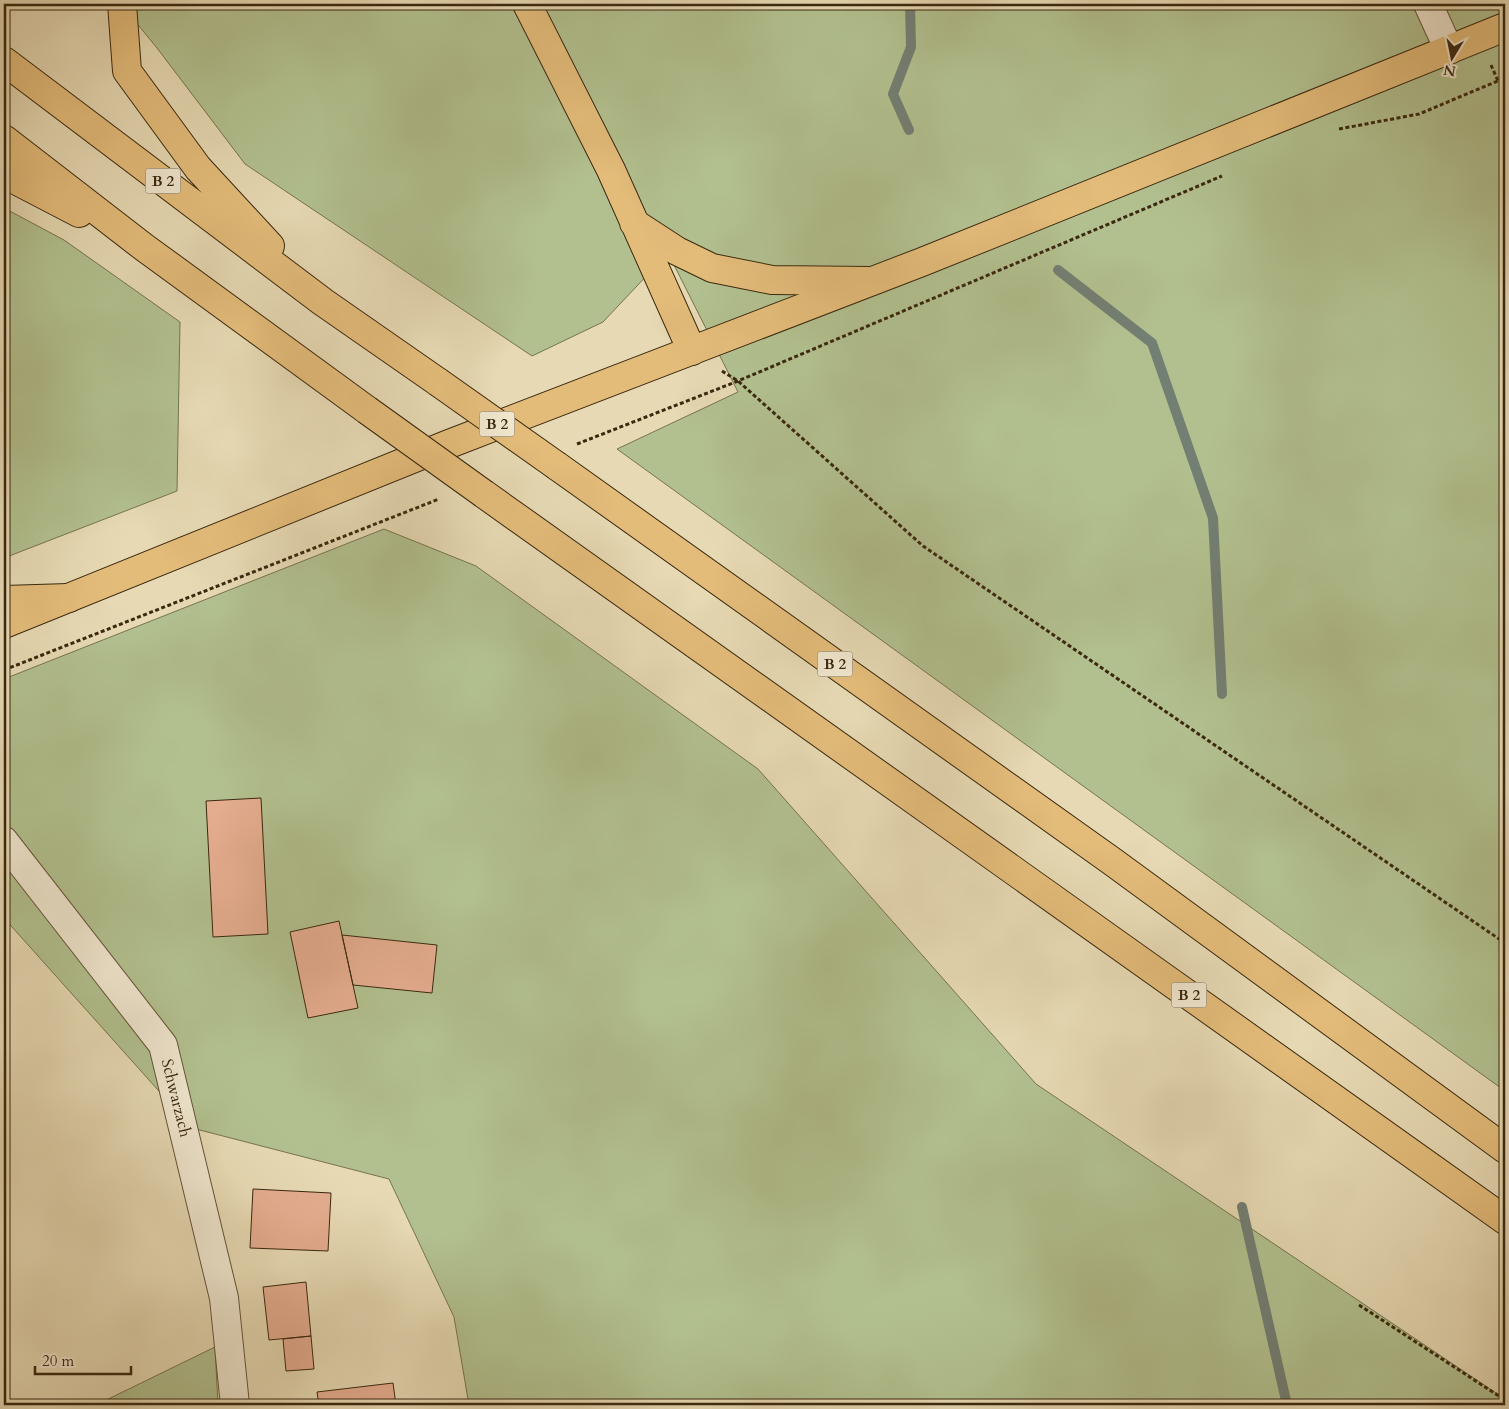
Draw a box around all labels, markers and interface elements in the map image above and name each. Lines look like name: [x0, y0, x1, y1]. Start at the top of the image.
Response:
north arrow: [1426, 32, 1476, 82]
text: N: [1442, 60, 1457, 81]
road number: B 2: [146, 168, 180, 194]
road number: B 2: [480, 412, 514, 436]
road number: B 2: [818, 652, 852, 676]
road number: B 2: [1172, 982, 1206, 1008]
street label: Schwarzach: [156, 1057, 196, 1140]
scale bar: [35, 1344, 131, 1376]
text: 20 m: [42, 1351, 74, 1371]

